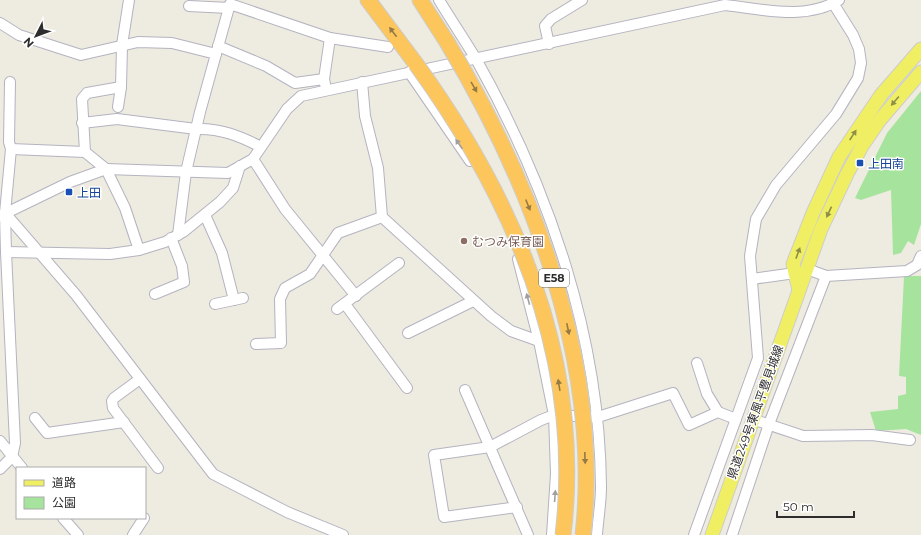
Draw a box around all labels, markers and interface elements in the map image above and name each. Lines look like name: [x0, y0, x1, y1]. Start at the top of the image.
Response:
north arrow: [16, 16, 56, 56]
one-way arrow: [389, 27, 397, 38]
text: N: [20, 35, 37, 51]
one-way arrow: [471, 81, 477, 93]
one-way arrow: [891, 95, 900, 106]
one-way arrow: [849, 130, 857, 140]
one-way arrow: [455, 139, 463, 149]
place label: 上田南: [868, 156, 904, 171]
marker: 上田南: [855, 158, 865, 168]
place label: 上田: [77, 185, 101, 200]
marker: 上田: [64, 187, 74, 197]
one-way arrow: [526, 200, 532, 212]
one-way arrow: [826, 206, 832, 217]
place label: むつみ保育園: [472, 234, 544, 249]
marker: むつみ保育園: [459, 236, 469, 246]
one-way arrow: [795, 246, 801, 258]
road number: E58: [539, 269, 569, 287]
one-way arrow: [525, 293, 531, 305]
one-way arrow: [565, 323, 571, 335]
street label: 県道249号東風平豊見城線: [724, 343, 786, 481]
one-way arrow: [556, 378, 562, 391]
one-way arrow: [582, 452, 588, 465]
legend: [16, 467, 146, 519]
text: 道路: [52, 475, 76, 490]
one-way arrow: [551, 490, 558, 502]
scale bar: [777, 493, 854, 519]
text: 公園: [52, 495, 76, 510]
text: 50 m: [783, 499, 814, 514]

